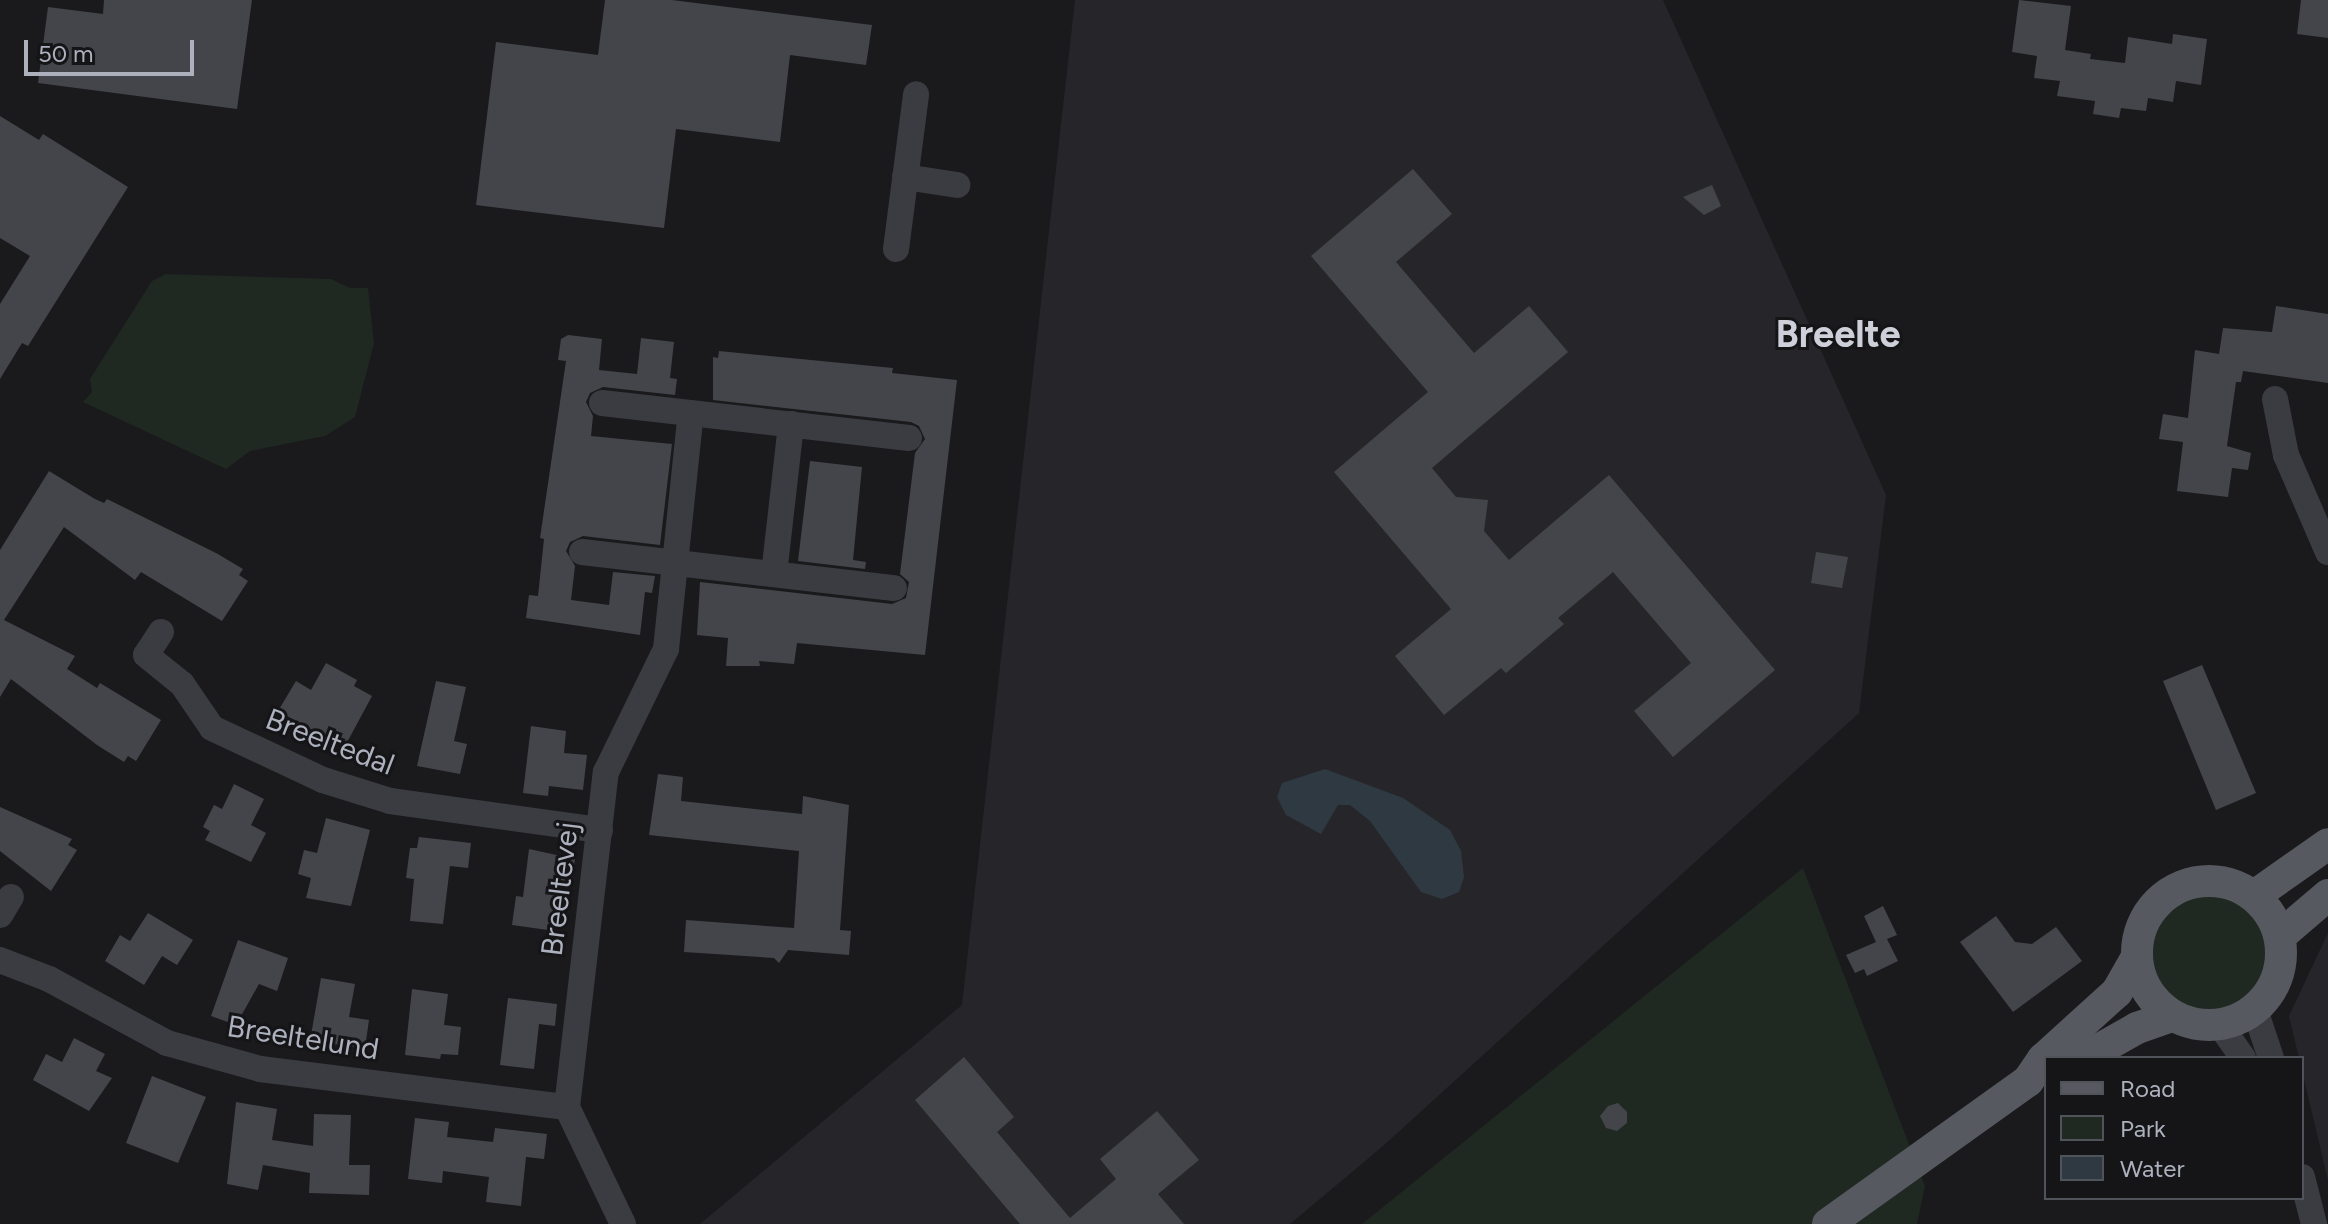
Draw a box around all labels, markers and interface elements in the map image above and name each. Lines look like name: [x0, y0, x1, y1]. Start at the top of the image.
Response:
scale bar: [28, 24, 198, 74]
text: 50 m: [38, 39, 94, 68]
district label: Breelte: [1775, 312, 1901, 358]
street label: Breeltedal: [261, 701, 399, 783]
street label: Breeltevej: [534, 820, 586, 958]
street label: Breeltelund: [225, 1008, 381, 1068]
legend: [2044, 1056, 2304, 1200]
text: Road: [2120, 1074, 2175, 1103]
text: Park: [2120, 1114, 2166, 1143]
text: Water: [2120, 1154, 2185, 1183]

